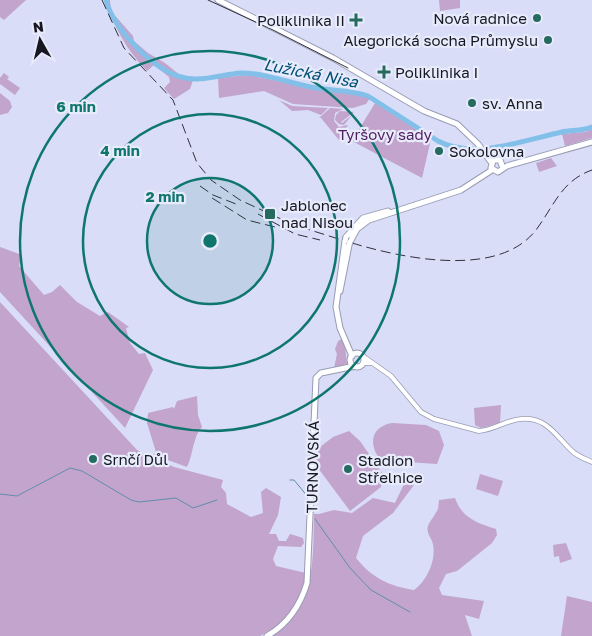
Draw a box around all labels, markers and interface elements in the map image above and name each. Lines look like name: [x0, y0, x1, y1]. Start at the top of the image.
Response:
place label: Nová radnice: [433, 9, 527, 27]
place label: Poliklinika II: [257, 11, 345, 29]
marker: Nová radnice: [531, 12, 543, 24]
marker: Poliklinika II: [349, 13, 363, 27]
north arrow: [15, 15, 65, 65]
text: N: [32, 17, 45, 36]
place label: Alegorická socha Průmyslu: [344, 31, 538, 49]
marker: Alegorická socha Průmyslu: [542, 34, 554, 46]
water label: Lužická Nisa: [262, 54, 361, 92]
place label: Poliklinika I: [395, 63, 478, 81]
marker: Poliklinika I: [377, 65, 391, 79]
place label: sv. Anna: [482, 94, 543, 112]
text: 6 min: [56, 97, 96, 115]
marker: sv. Anna: [466, 97, 478, 109]
park label: Tyršovy sady: [338, 125, 433, 143]
text: 4 min: [100, 141, 140, 159]
place label: Sokolovna: [449, 142, 524, 160]
marker: Sokolovna: [433, 145, 445, 157]
text: 2 min: [145, 187, 185, 205]
place label: Jablonec nad Nisou: [281, 196, 353, 231]
marker: Jablonec nad Nisou: [263, 207, 277, 221]
centre of rings: [201, 232, 219, 250]
street label: TURNOVSKÁ: [302, 420, 322, 514]
place label: Srnčí Důl: [103, 450, 168, 468]
place label: Stadion Střelnice: [358, 451, 423, 486]
marker: Srnčí Důl: [87, 453, 99, 465]
marker: Stadion Střelnice: [342, 463, 354, 475]

